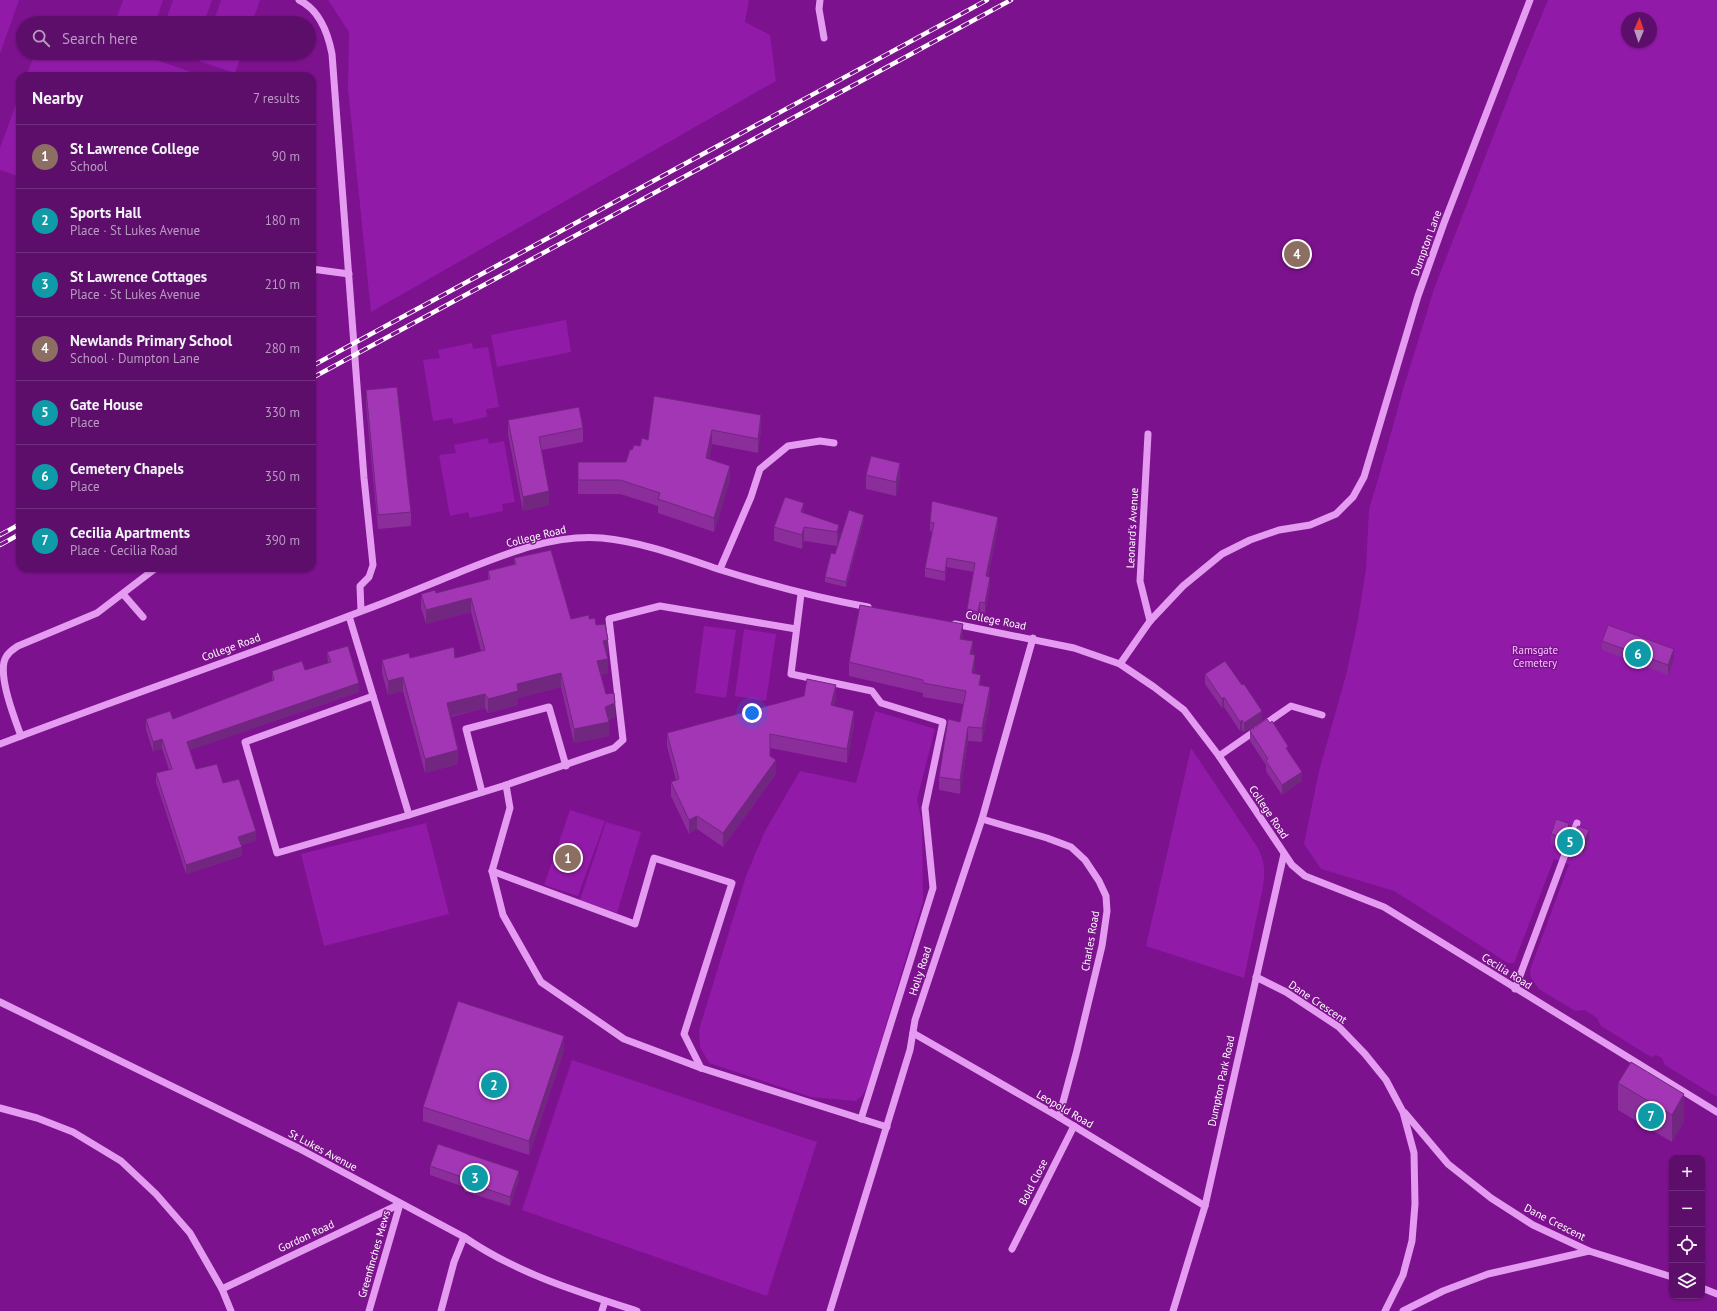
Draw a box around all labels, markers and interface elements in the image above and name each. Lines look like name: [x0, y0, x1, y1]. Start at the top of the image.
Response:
north arrow: [1621, 12, 1657, 48]
search box: [16, 16, 316, 60]
icon: search: [30, 27, 52, 49]
text: Search here: [62, 29, 138, 48]
text: Nearby: [32, 87, 83, 109]
text: 7 results: [253, 90, 300, 107]
text: St Lawrence College: [70, 139, 199, 158]
text: 1: [41, 148, 49, 165]
text: 90 m: [272, 148, 300, 165]
text: School: [70, 158, 108, 175]
text: Sports Hall: [70, 203, 141, 222]
street label: Dumpton Lane: [1408, 208, 1445, 278]
text: 2: [41, 212, 49, 229]
text: 180 m: [265, 212, 300, 229]
text: Place · St Lukes Avenue: [70, 222, 200, 239]
pin: 4: [1284, 239, 1310, 269]
text: St Lawrence Cottages: [70, 267, 207, 286]
text: 3: [41, 276, 49, 293]
text: 210 m: [265, 276, 300, 293]
text: Place · St Lukes Avenue: [70, 286, 200, 303]
text: Newlands Primary School: [70, 331, 232, 350]
text: 4: [41, 340, 49, 357]
text: 280 m: [265, 340, 300, 357]
text: School · Dumpton Lane: [70, 350, 200, 367]
text: Gate House: [70, 395, 143, 414]
text: 5: [41, 404, 49, 421]
text: 330 m: [265, 404, 300, 421]
text: Place: [70, 414, 100, 431]
text: Cemetery Chapels: [70, 459, 184, 478]
text: 6: [41, 468, 49, 485]
text: 350 m: [265, 468, 300, 485]
text: Place: [70, 478, 100, 495]
street label: Leonard's Avenue: [1123, 487, 1141, 569]
street label: College Road: [505, 522, 568, 550]
text: Cecilia Apartments: [70, 523, 190, 542]
text: 7: [41, 532, 49, 549]
text: 390 m: [265, 532, 300, 549]
text: Place · Cecilia Road: [70, 542, 178, 559]
street label: College Road: [965, 607, 1028, 633]
street label: College Road: [200, 630, 262, 664]
pin: 6: [1625, 639, 1651, 669]
park label: Ramsgate Cemetery: [1512, 643, 1558, 670]
your location: [742, 703, 762, 723]
street label: College Road: [1246, 783, 1292, 841]
pin: 5: [1557, 827, 1583, 857]
pin: 1: [555, 843, 581, 873]
street label: Charles Road: [1078, 910, 1102, 972]
street label: Holly Road: [906, 945, 935, 997]
street label: Cecilia Road: [1479, 950, 1535, 992]
street label: Dane Crescent: [1286, 977, 1350, 1027]
street label: Dumpton Park Road: [1205, 1034, 1237, 1128]
pin: 2: [481, 1070, 507, 1100]
street label: Leopold Road: [1034, 1087, 1096, 1131]
pin: 7: [1638, 1101, 1664, 1131]
street label: St Lukes Avenue: [286, 1126, 360, 1174]
map controls: [1669, 1155, 1705, 1299]
button: +: [1669, 1155, 1705, 1191]
street label: Bold Close: [1015, 1156, 1051, 1207]
pin: 3: [462, 1163, 488, 1193]
button: −: [1669, 1191, 1705, 1227]
street label: Dane Crescent: [1522, 1200, 1588, 1244]
street label: Greenfinches Mews: [355, 1208, 393, 1299]
street label: Gordon Road: [276, 1217, 336, 1255]
button: locate: [1669, 1227, 1705, 1263]
button: layers: [1669, 1263, 1705, 1299]

